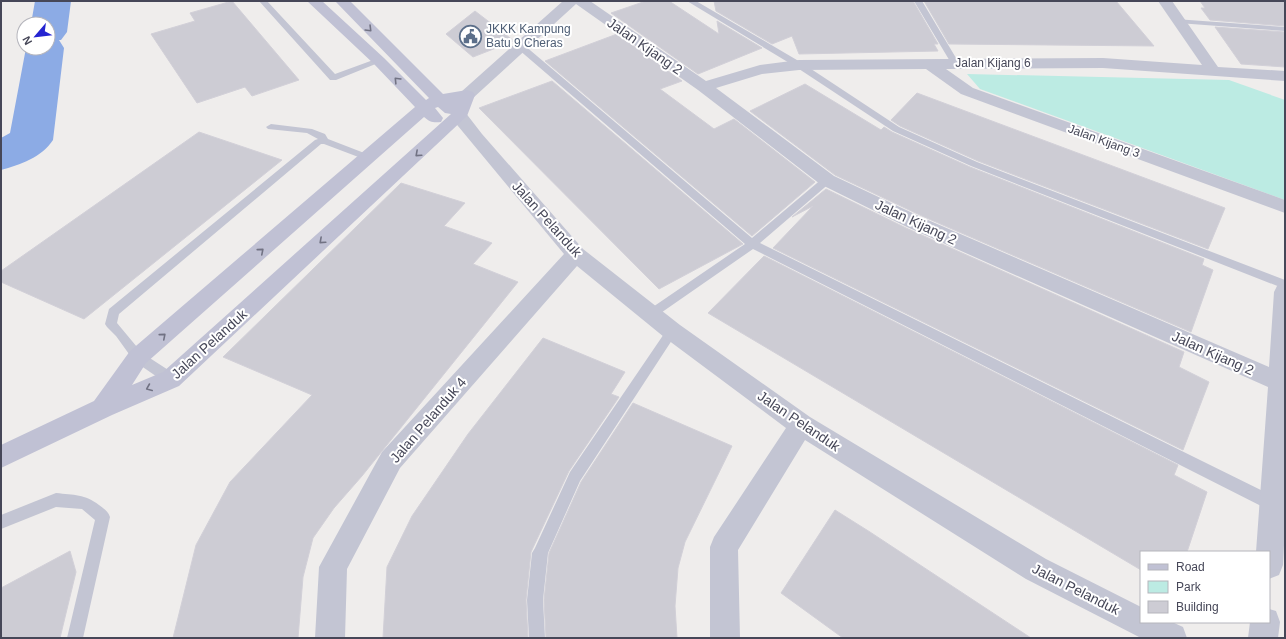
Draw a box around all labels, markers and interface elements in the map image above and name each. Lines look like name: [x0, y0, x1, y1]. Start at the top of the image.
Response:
street label: Jalan Kijang 2: [604, 14, 686, 78]
north arrow: [16, 16, 56, 56]
place label: JKKK Kampung Batu 9 Cheras: [486, 22, 571, 50]
public building icon: JKKK Kampung Batu 9 Cheras: [458, 23, 484, 49]
one-way arrow: [364, 24, 372, 32]
text: N: [20, 34, 34, 47]
street label: Jalan Kijang 6: [955, 56, 1031, 70]
one-way arrow: [394, 77, 402, 85]
street label: Jalan Kijang 3: [1066, 122, 1142, 161]
one-way arrow: [415, 149, 423, 157]
street label: Jalan Pelanduk: [509, 178, 586, 261]
street label: Jalan Kijang 2: [873, 196, 959, 248]
one-way arrow: [319, 237, 327, 244]
one-way arrow: [256, 248, 264, 255]
street label: Jalan Pelanduk: [168, 305, 251, 382]
street label: Jalan Kijang 2: [1170, 328, 1257, 378]
one-way arrow: [158, 333, 165, 340]
street label: Jalan Pelanduk 4: [387, 374, 469, 466]
one-way arrow: [145, 383, 153, 391]
street label: Jalan Pelanduk: [755, 388, 844, 455]
legend: [1140, 551, 1270, 623]
street label: Jalan Pelanduk: [1030, 560, 1123, 618]
text: Road: [1176, 560, 1205, 574]
text: Park: [1176, 580, 1202, 594]
text: Building: [1176, 600, 1219, 614]

